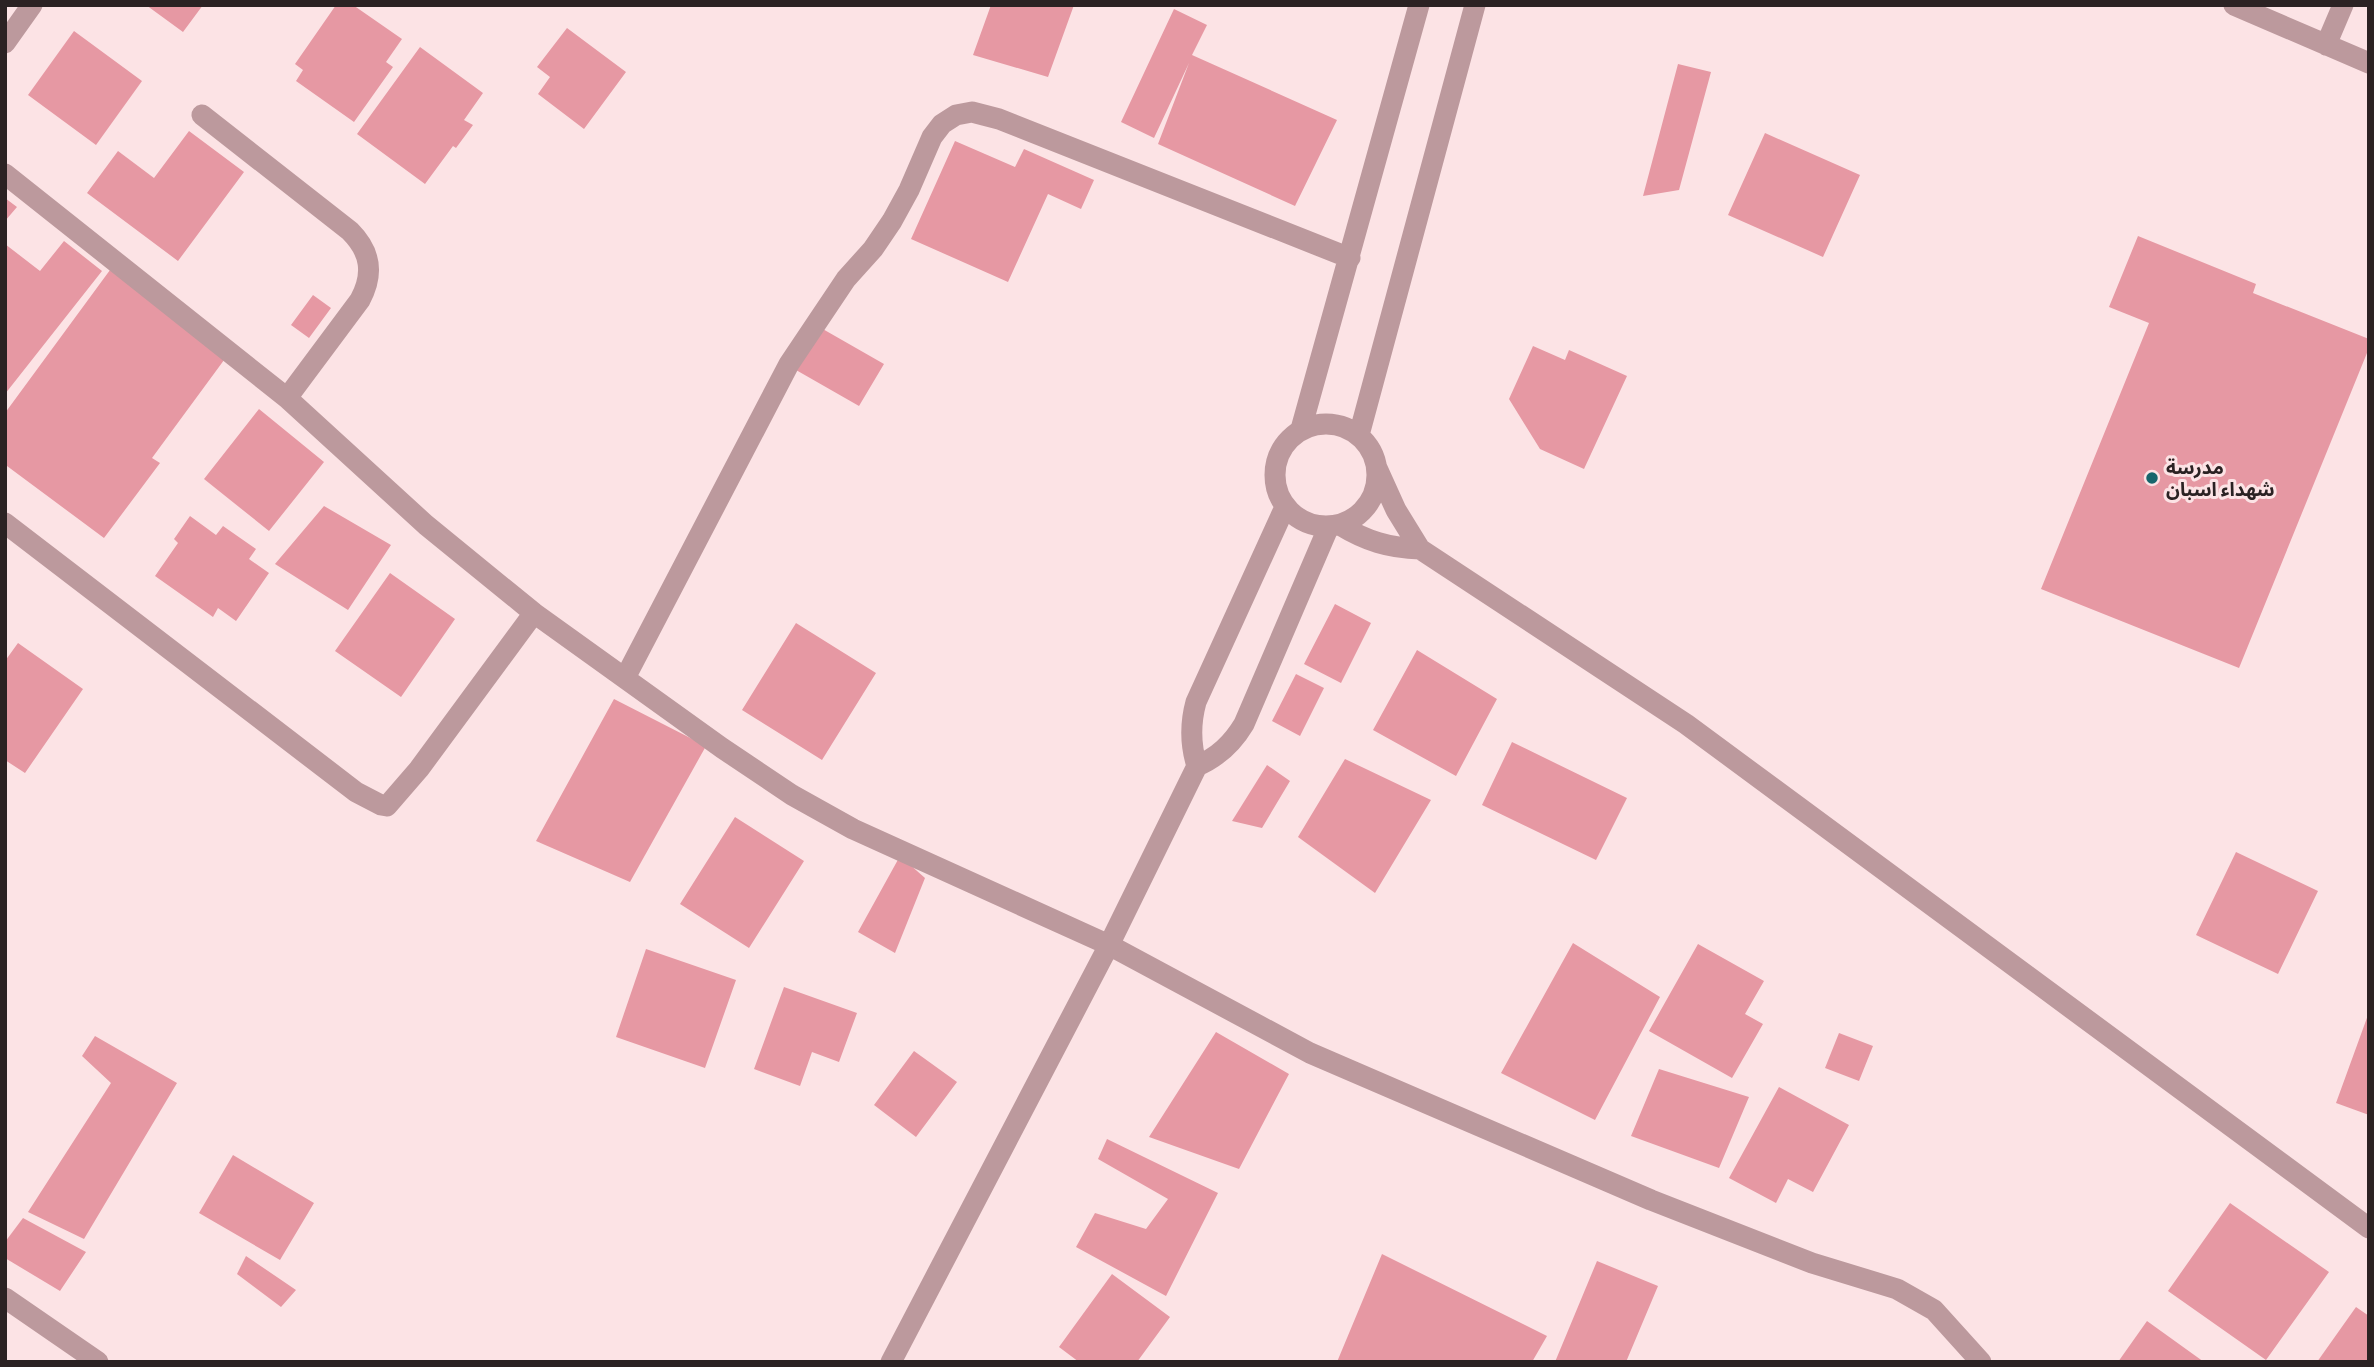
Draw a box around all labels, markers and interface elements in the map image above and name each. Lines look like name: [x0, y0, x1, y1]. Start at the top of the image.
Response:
place label: مدرسة شهداء اسبان: [2166, 454, 2275, 503]
marker: مدرسة شهداء اسبان: [2144, 470, 2160, 486]

